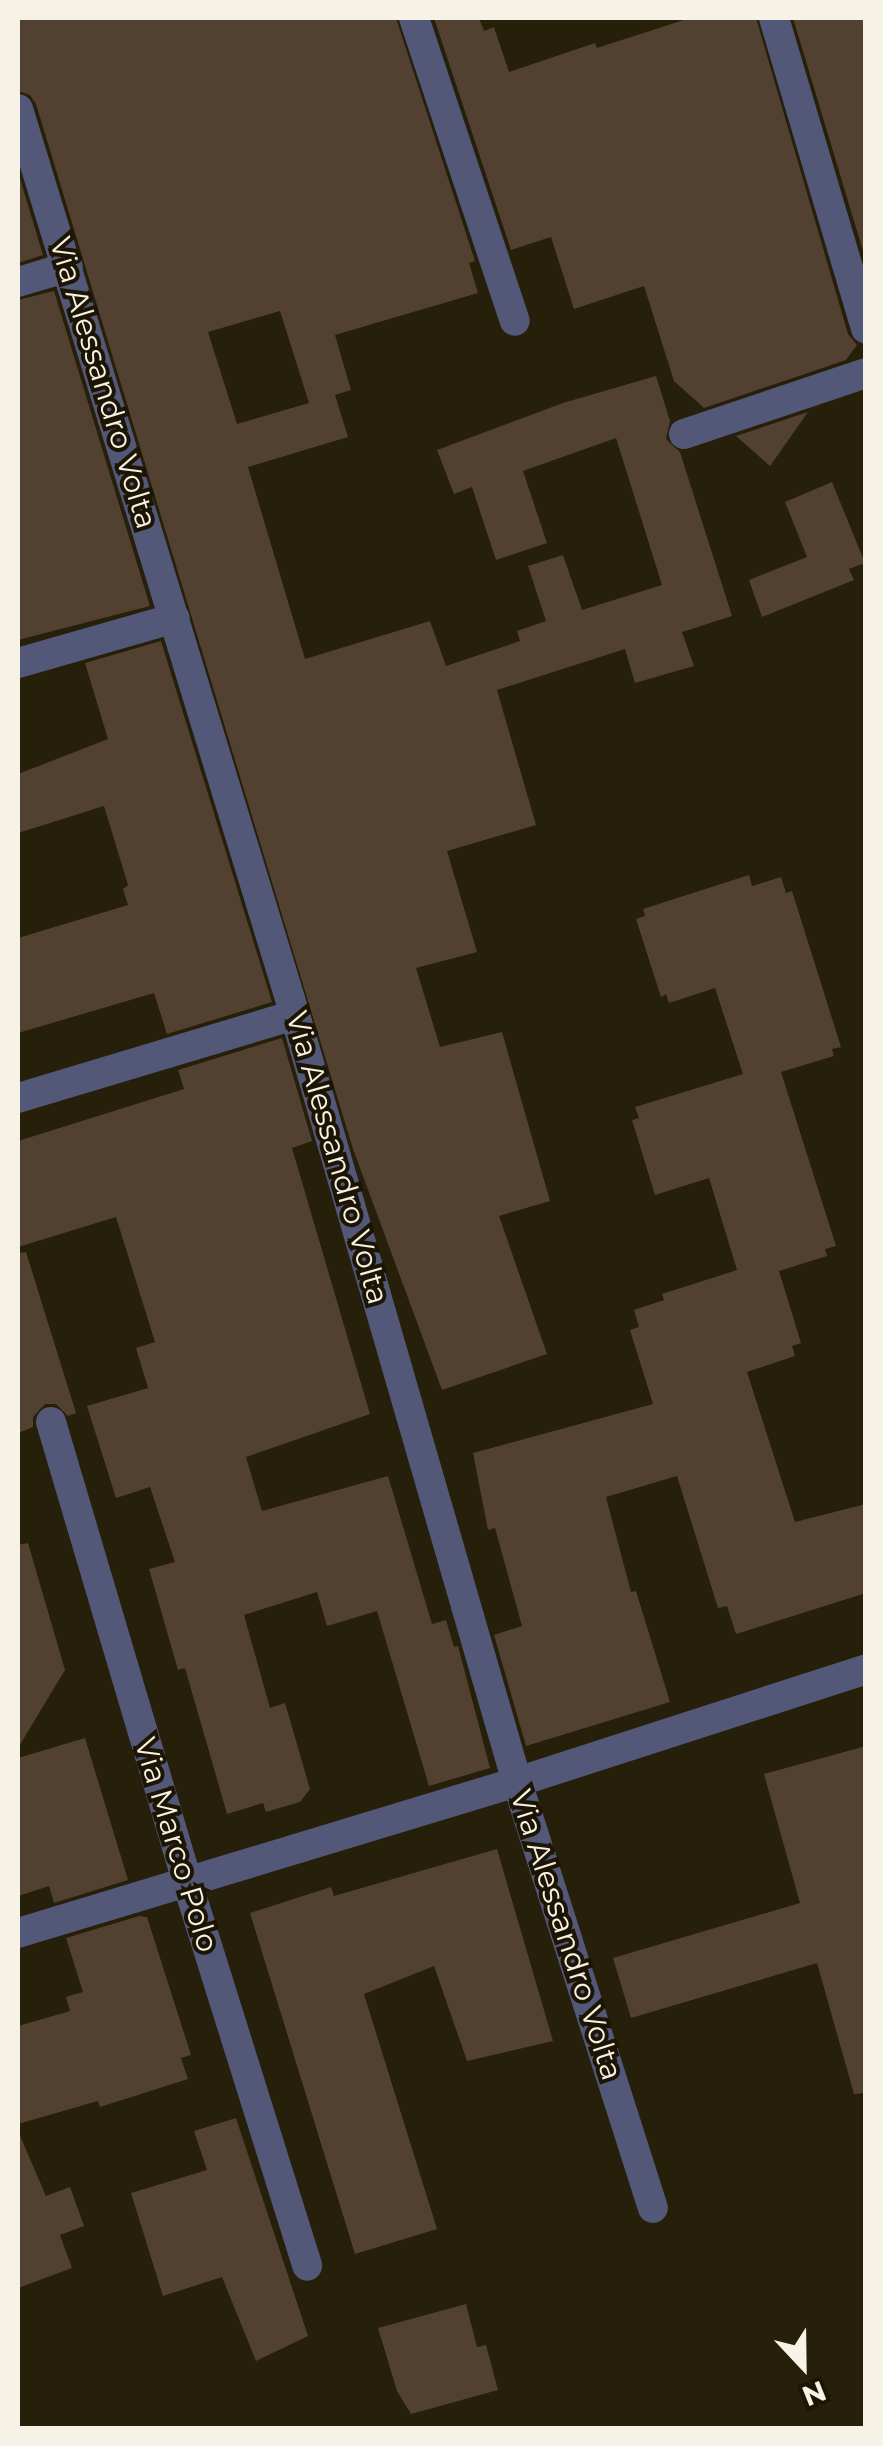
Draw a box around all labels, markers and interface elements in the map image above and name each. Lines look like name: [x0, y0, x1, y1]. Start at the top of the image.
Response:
street label: Via Alessandro Volta: [42, 233, 164, 533]
street label: Via Alessandro Volta: [278, 1007, 396, 1309]
street label: Via Marco Polo: [126, 1734, 226, 1956]
street label: Via Alessandro Volta: [502, 1785, 630, 2085]
north arrow: [753, 2316, 853, 2416]
text: N: [797, 2374, 831, 2414]

